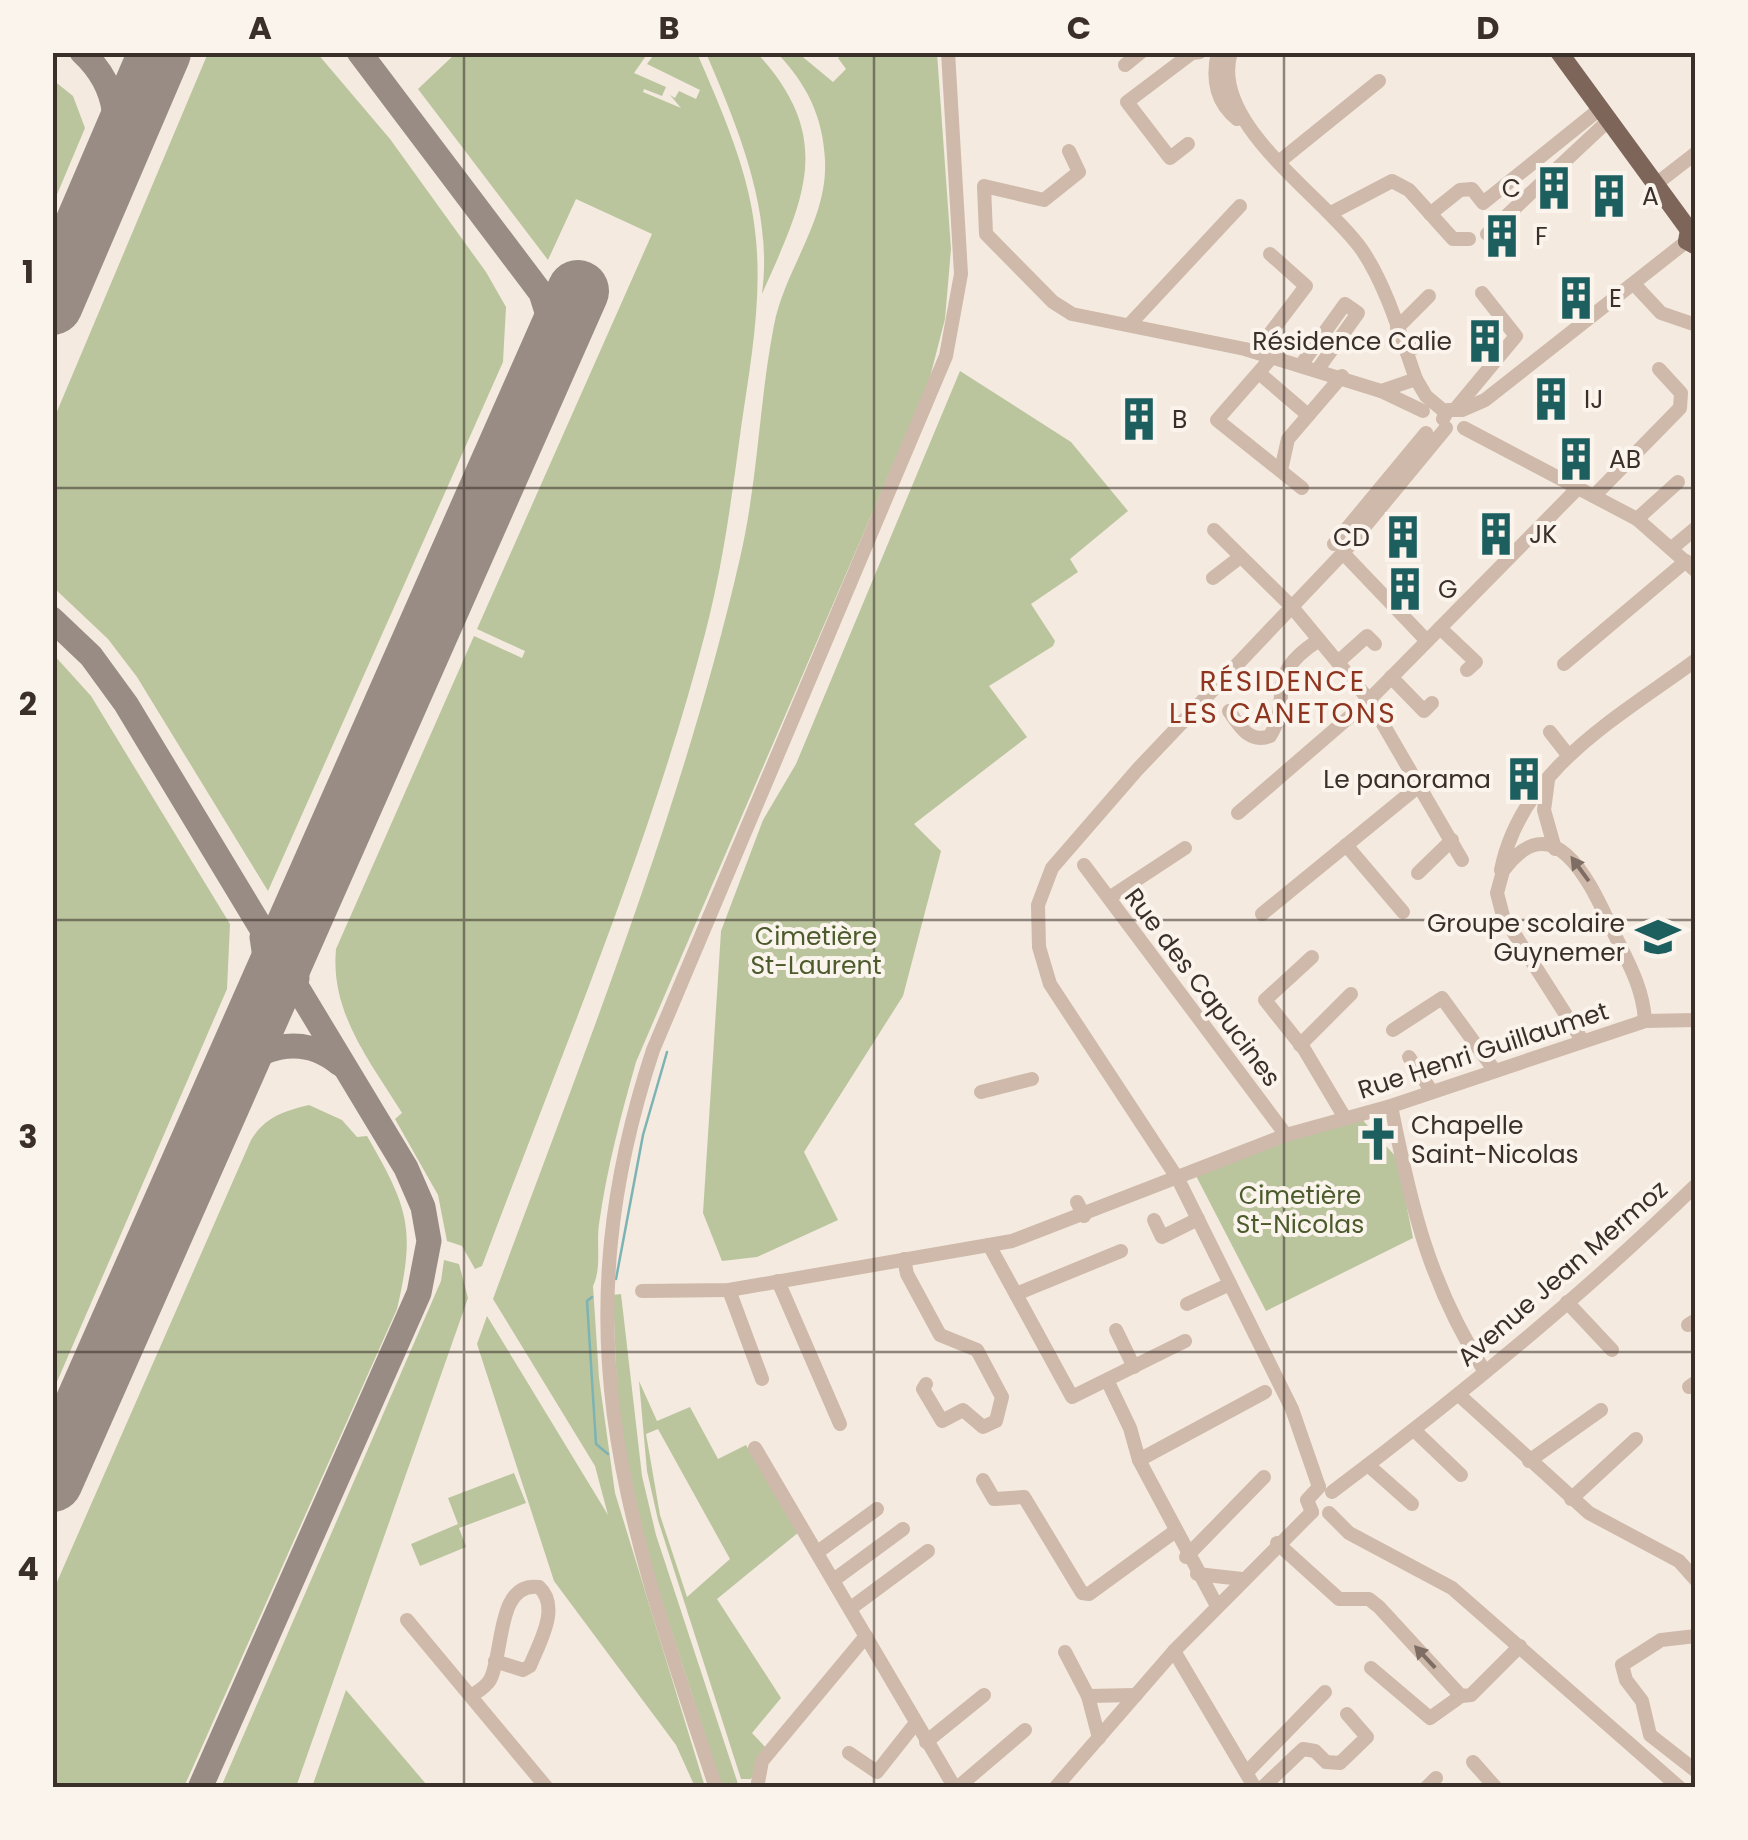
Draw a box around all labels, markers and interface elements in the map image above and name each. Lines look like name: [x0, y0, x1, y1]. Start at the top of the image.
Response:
text: A: [248, 5, 272, 50]
text: B: [658, 5, 680, 50]
text: C: [1067, 5, 1091, 50]
text: D: [1476, 5, 1500, 50]
building icon: C: [1530, 164, 1578, 212]
place label: C: [1502, 171, 1521, 206]
building icon: A: [1585, 172, 1633, 220]
place label: A: [1642, 179, 1659, 214]
building icon: F: [1478, 212, 1526, 260]
place label: F: [1535, 219, 1548, 254]
text: 1: [22, 249, 34, 294]
building icon: E: [1552, 274, 1600, 322]
place label: E: [1609, 281, 1622, 316]
building icon: Résidence Calie: [1461, 317, 1509, 365]
place label: Résidence Calie: [1252, 324, 1452, 359]
building icon: IJ: [1527, 375, 1575, 423]
place label: IJ: [1584, 382, 1603, 417]
building icon: B: [1115, 395, 1163, 443]
place label: B: [1172, 402, 1187, 437]
building icon: AB: [1552, 435, 1600, 483]
place label: AB: [1609, 442, 1641, 477]
building icon: JK: [1472, 510, 1520, 558]
building icon: CD: [1379, 513, 1427, 561]
place label: JK: [1529, 517, 1557, 552]
place label: CD: [1333, 520, 1370, 555]
building icon: G: [1381, 565, 1429, 613]
place label: G: [1438, 572, 1457, 607]
district label: RÉSIDENCE LES CANETONS: [1169, 662, 1397, 733]
text: 2: [19, 681, 37, 726]
building icon: Le panorama: [1500, 755, 1548, 803]
place label: Le panorama: [1323, 762, 1491, 797]
one-way arrow: [1571, 856, 1590, 882]
street label: Rue des Capucines: [1116, 881, 1289, 1094]
place label: Groupe scolaire Guynemer: [1427, 906, 1625, 970]
school or university icon: Groupe scolaire Guynemer: [1634, 913, 1682, 961]
park label: Cimetière St-Laurent: [750, 919, 882, 983]
street label: Rue Henri Guillaumet: [1353, 993, 1613, 1108]
place label: Chapelle Saint-Nicolas: [1411, 1108, 1579, 1172]
text: 3: [18, 1114, 38, 1159]
church icon: Chapelle Saint-Nicolas: [1354, 1115, 1402, 1163]
street label: Avenue Jean Mermoz: [1450, 1172, 1675, 1375]
park label: Cimetière St-Nicolas: [1236, 1178, 1364, 1242]
text: 4: [17, 1546, 39, 1591]
one-way arrow: [1414, 1646, 1437, 1670]

